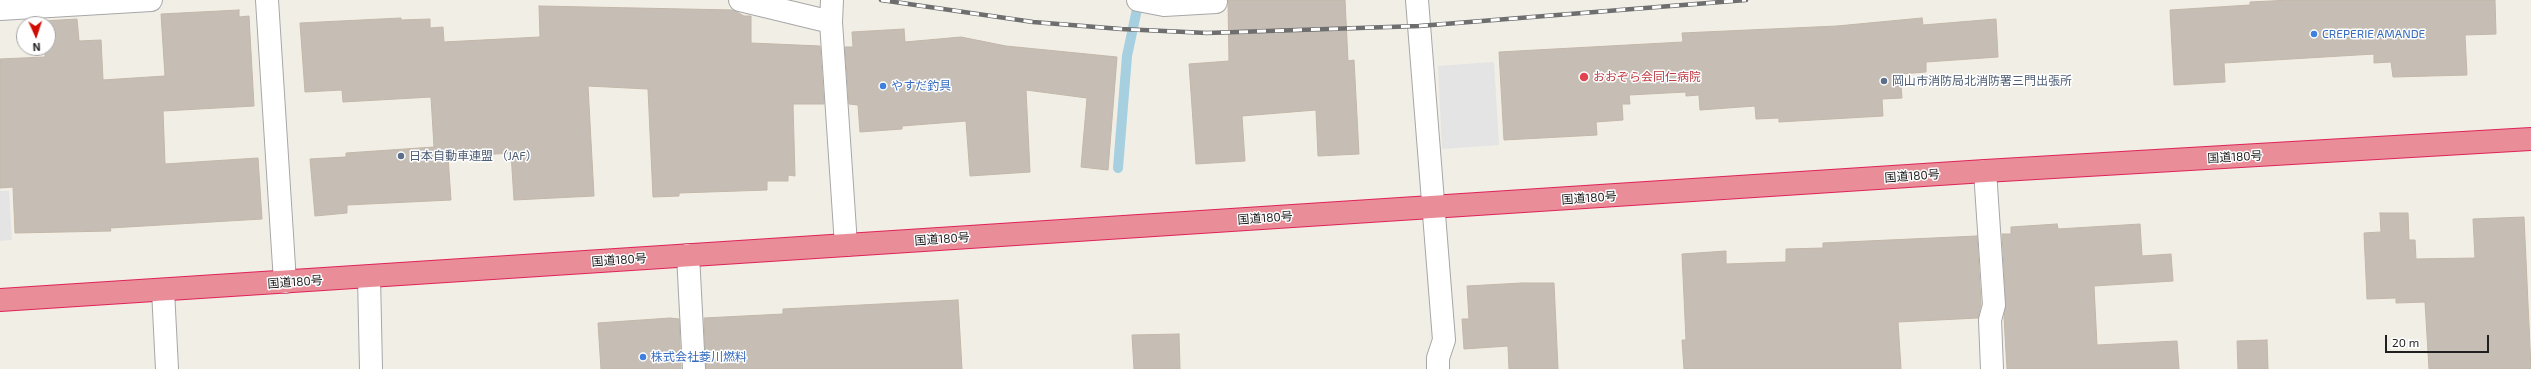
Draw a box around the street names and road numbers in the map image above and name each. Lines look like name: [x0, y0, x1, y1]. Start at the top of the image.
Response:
street label: 国道180号: [2207, 148, 2263, 166]
street label: 国道180号: [1884, 167, 1940, 185]
street label: 国道180号: [1561, 189, 1617, 207]
street label: 国道180号: [1237, 209, 1293, 227]
street label: 国道180号: [914, 230, 970, 248]
street label: 国道180号: [591, 251, 647, 269]
street label: 国道180号: [267, 273, 323, 291]

